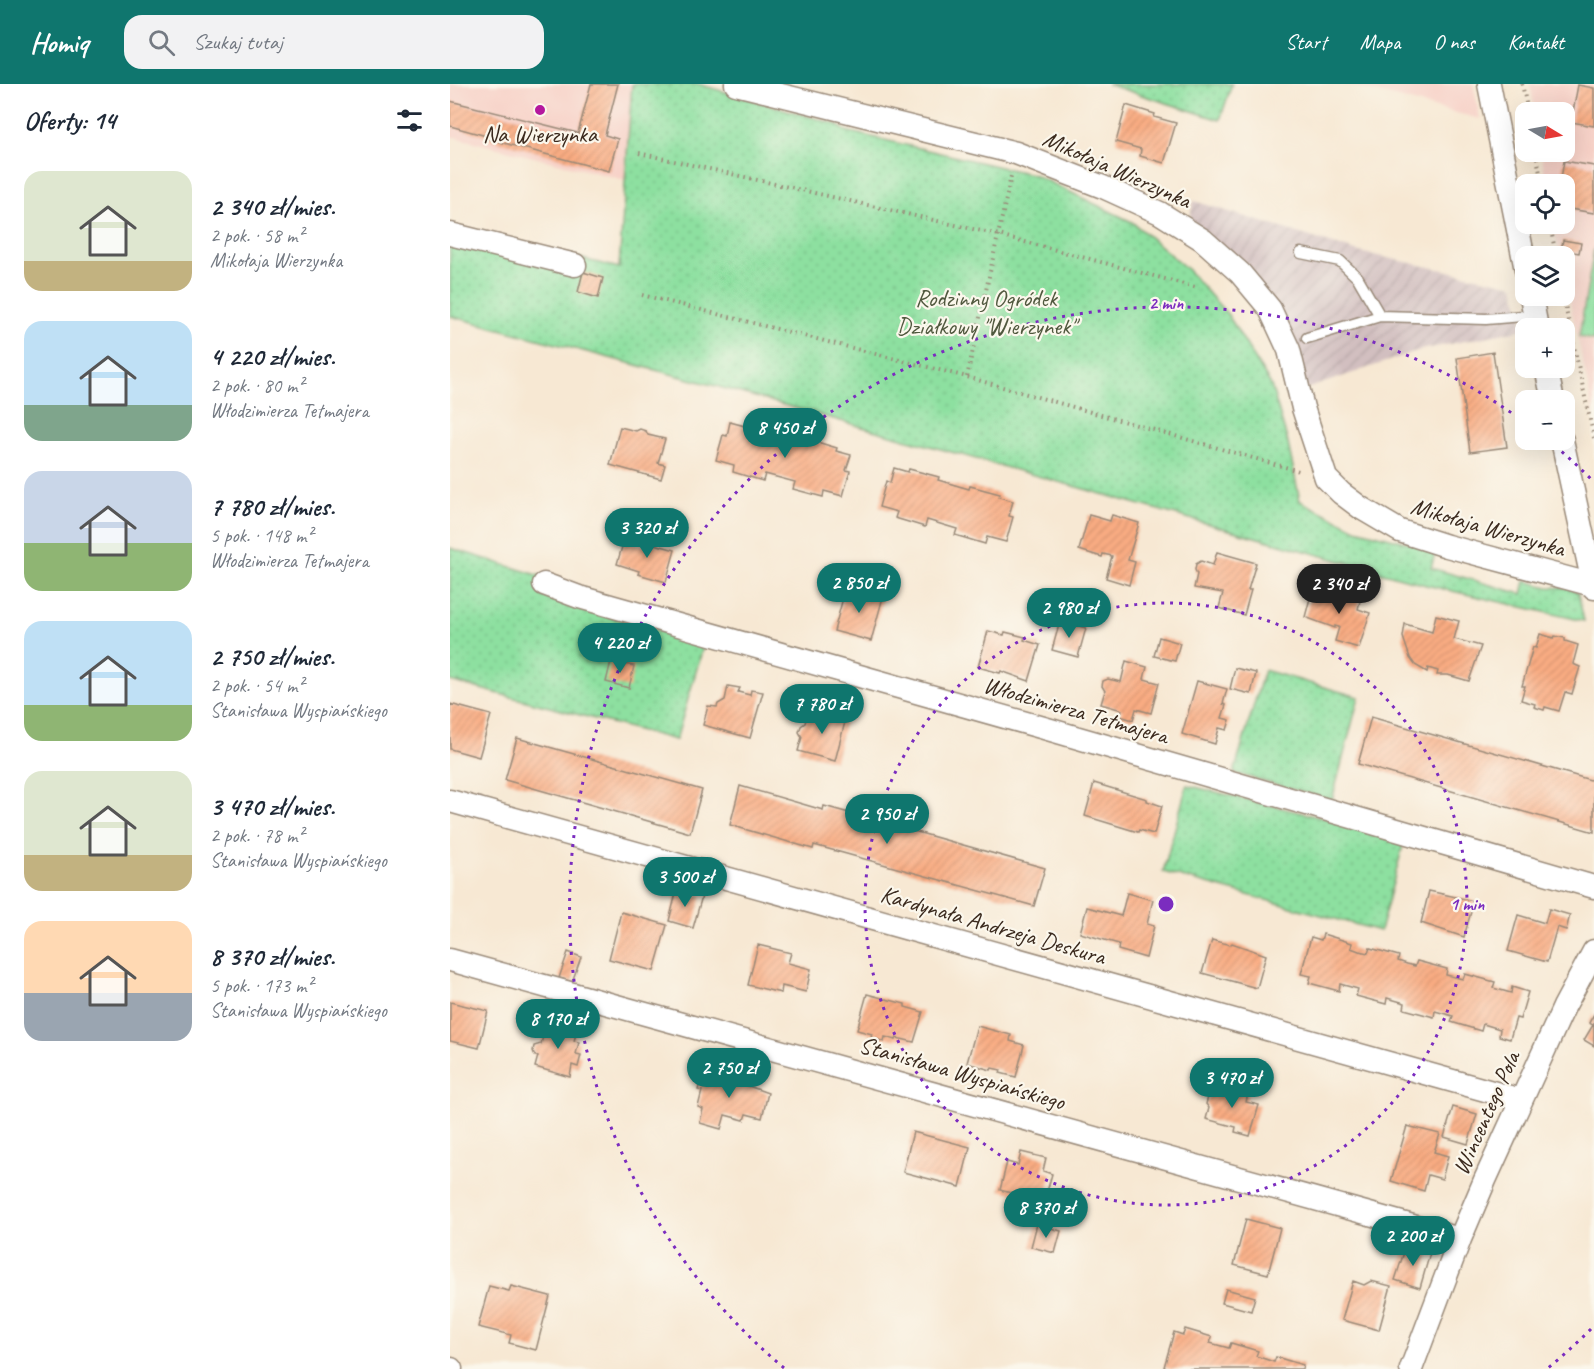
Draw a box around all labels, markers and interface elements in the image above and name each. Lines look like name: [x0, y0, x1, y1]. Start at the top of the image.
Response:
search box: [124, 15, 544, 69]
text: Homiq: [30, 25, 88, 60]
icon: search: [145, 26, 178, 59]
text: Szukaj tutaj: [193, 28, 283, 56]
text: Start: [1286, 29, 1327, 55]
text: Mapa: [1360, 29, 1400, 55]
text: O nas: [1433, 29, 1475, 55]
text: Kontakt: [1508, 29, 1564, 55]
north arrow: [1515, 102, 1575, 162]
map controls: [1515, 102, 1575, 450]
marker: Na Wierzynka: [533, 103, 547, 117]
text: Oferty: 14: [24, 104, 116, 137]
icon: filters: [393, 104, 426, 137]
place label: Na Wierzynka: [483, 119, 599, 149]
street label: Mikołaja Wierzynka: [1038, 123, 1197, 216]
button: locate: [1515, 174, 1575, 234]
text: 2 340 zł/mies.: [210, 190, 335, 223]
icon: home: [72, 195, 144, 267]
text: 2 pok. · 58 m²: [210, 223, 304, 248]
button: layers: [1515, 246, 1575, 306]
text: Mikołaja Wierzynka: [210, 248, 342, 273]
park label: Rodzinny Ogródek Działkowy "Wierzynek": [896, 283, 1081, 341]
text: 2 min: [1149, 292, 1184, 314]
button: +: [1515, 318, 1575, 378]
text: 4 220 zł/mies.: [210, 340, 335, 373]
icon: home: [72, 345, 144, 417]
text: 2 pok. · 80 m²: [210, 373, 304, 398]
button: −: [1515, 390, 1575, 450]
text: Włodzimierza Tetmajera: [210, 398, 369, 423]
pin: 8 450 zł: [723, 408, 847, 459]
text: 8 450 zł: [757, 415, 813, 440]
text: 7 780 zł/mies.: [210, 490, 335, 523]
street label: Mikołaja Wierzynka: [1408, 491, 1570, 564]
icon: home: [72, 495, 144, 567]
pin: 3 320 zł: [585, 508, 709, 559]
text: 3 320 zł: [619, 515, 675, 540]
text: 5 pok. · 148 m²: [210, 523, 313, 548]
text: Włodzimierza Tetmajera: [210, 548, 369, 573]
pin: 2 850 zł: [797, 563, 921, 614]
pin: 2 340 zł: [1277, 564, 1401, 615]
text: 2 850 zł: [831, 570, 887, 595]
text: 2 340 zł: [1311, 571, 1367, 596]
pin: 2 980 zł: [1007, 588, 1131, 639]
text: 2 980 zł: [1041, 595, 1097, 620]
pin: 4 220 zł: [558, 623, 682, 674]
text: 4 220 zł: [592, 630, 648, 655]
text: 2 750 zł/mies.: [210, 640, 334, 673]
icon: home: [72, 645, 144, 717]
street label: Włodzimierza Tetmajera: [980, 669, 1174, 751]
text: 2 pok. · 54 m²: [210, 673, 304, 698]
pin: 7 780 zł: [760, 684, 884, 735]
text: 7 780 zł: [794, 691, 850, 716]
text: Stanisława Wyspiańskiego: [210, 698, 387, 723]
text: 3 470 zł/mies.: [210, 790, 335, 823]
pin: 2 950 zł: [825, 794, 949, 845]
icon: home: [72, 795, 144, 867]
text: 2 950 zł: [859, 801, 915, 826]
text: 2 pok. · 78 m²: [210, 823, 304, 848]
text: Stanisława Wyspiańskiego: [210, 848, 387, 873]
pin: 3 500 zł: [623, 857, 747, 908]
text: 3 500 zł: [657, 864, 713, 889]
street label: Kardynała Andrzeja Deskura: [877, 879, 1110, 972]
text: 1 min: [1450, 893, 1485, 915]
centre of rings: [1156, 894, 1176, 914]
text: 8 370 zł/mies.: [210, 940, 335, 973]
icon: home: [72, 945, 144, 1017]
text: 5 pok. · 173 m²: [210, 973, 313, 998]
text: Stanisława Wyspiańskiego: [210, 998, 387, 1023]
pin: 8 170 zł: [496, 999, 620, 1050]
text: 8 170 zł: [530, 1006, 586, 1031]
street label: Stanisława Wyspiańskiego: [856, 1029, 1070, 1117]
street label: Wincentego Pola: [1446, 1045, 1527, 1179]
pin: 2 750 zł: [667, 1048, 791, 1099]
text: 2 750 zł: [701, 1055, 757, 1080]
pin: 3 470 zł: [1170, 1058, 1294, 1109]
text: 3 470 zł: [1204, 1065, 1260, 1090]
pin: 8 370 zł: [984, 1188, 1108, 1239]
text: 8 370 zł: [1018, 1195, 1074, 1220]
pin: 2 200 zł: [1351, 1216, 1475, 1267]
text: 2 200 zł: [1385, 1223, 1441, 1248]

